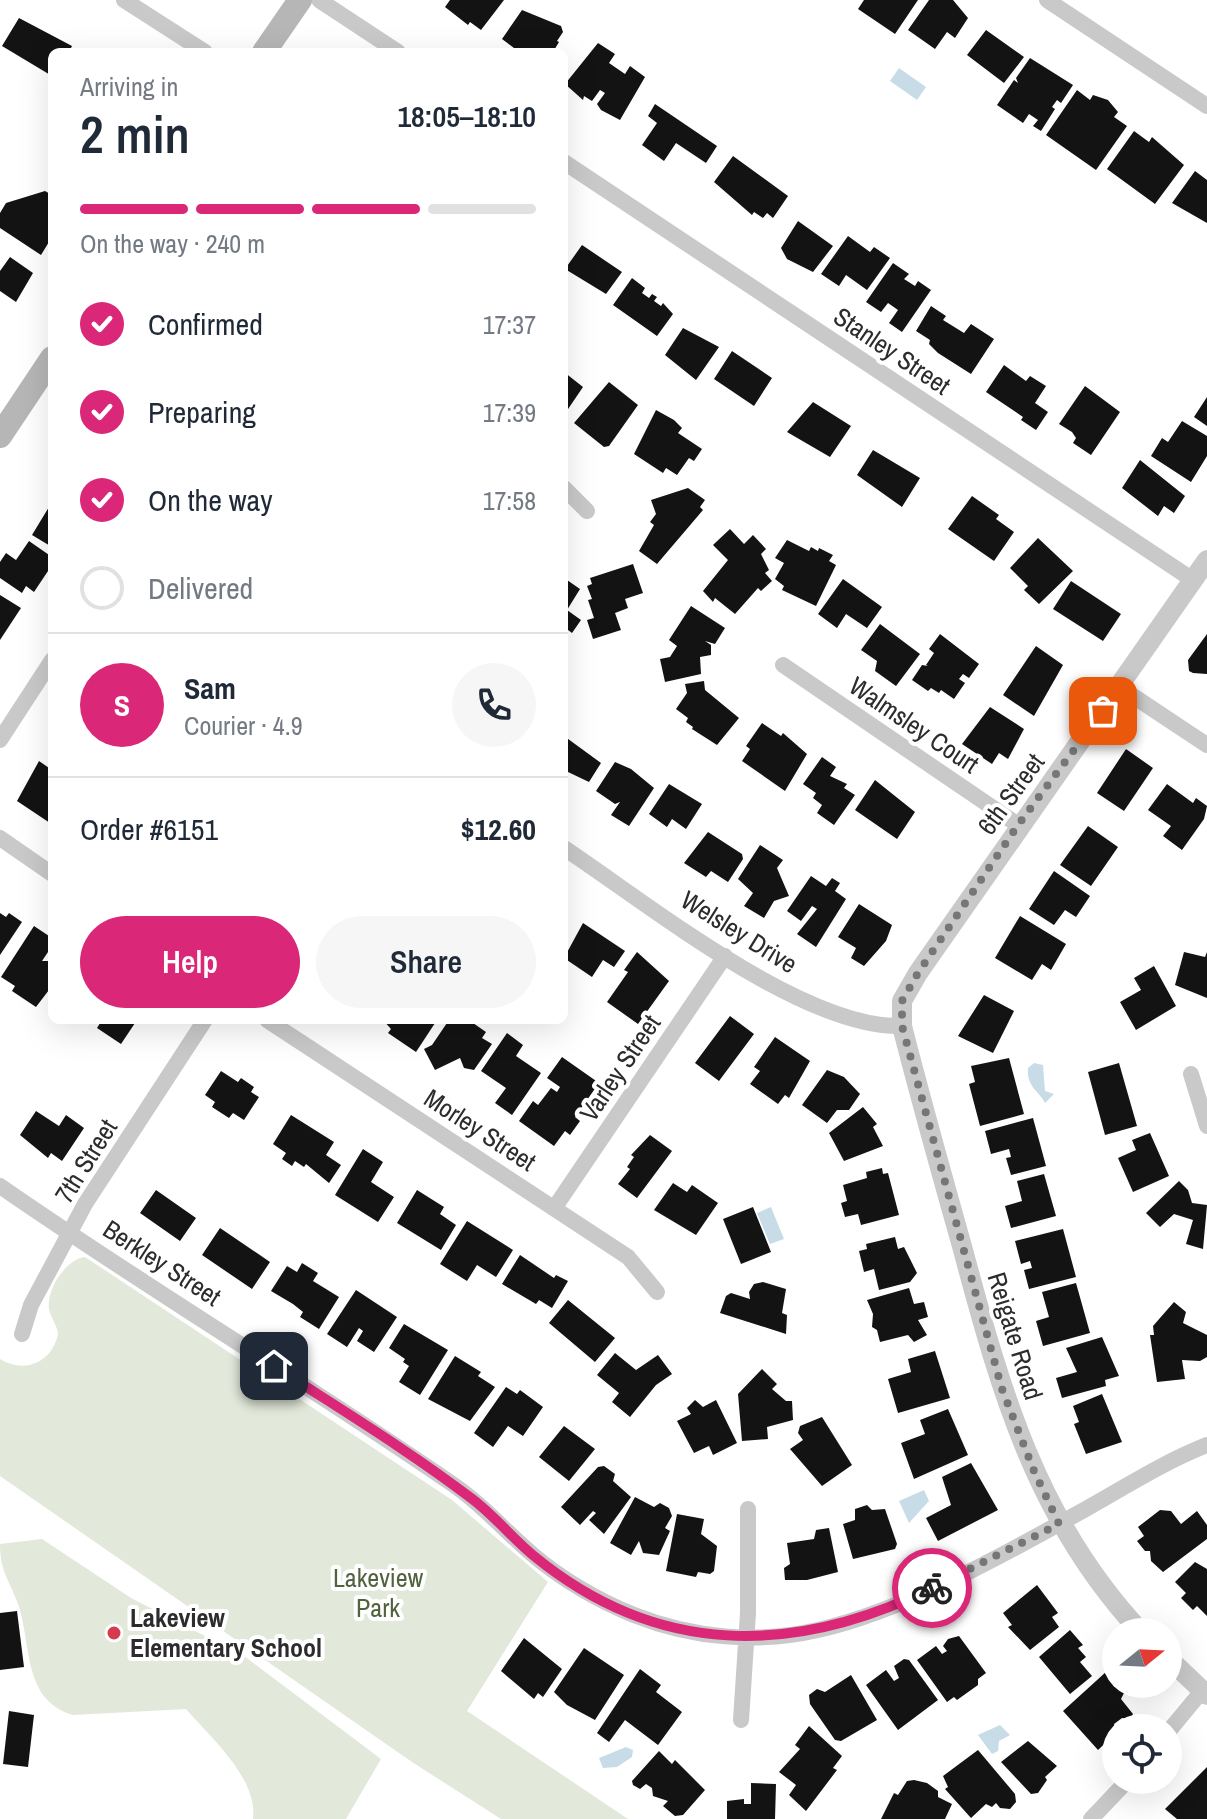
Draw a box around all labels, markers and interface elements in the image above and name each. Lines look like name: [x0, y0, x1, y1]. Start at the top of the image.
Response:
text: Arriving in: [80, 69, 178, 104]
text: 18:05–18:10: [397, 96, 536, 136]
text: 2 min: [80, 99, 190, 169]
text: On the way · 240 m: [80, 226, 265, 261]
street label: Stanley Street: [827, 299, 958, 403]
icon: check: [80, 302, 124, 346]
text: Confirmed: [148, 304, 263, 344]
text: 17:37: [483, 307, 536, 342]
icon: check: [80, 390, 124, 434]
text: Preparing: [148, 392, 256, 432]
text: 17:39: [483, 395, 536, 430]
icon: check: [80, 478, 124, 522]
text: On the way: [148, 480, 272, 520]
text: 17:58: [483, 483, 536, 518]
text: Delivered: [148, 568, 253, 608]
button: phone: [452, 663, 536, 747]
text: Sam: [184, 668, 236, 708]
street label: Walmsley Court: [842, 668, 986, 781]
pin: [1069, 677, 1137, 745]
text: S: [114, 685, 130, 725]
icon: bag: [1081, 689, 1125, 733]
text: Courier · 4.9: [184, 708, 303, 743]
street label: 6th Street: [969, 746, 1052, 841]
text: Order #6151: [80, 809, 218, 849]
text: $12.60: [461, 809, 536, 849]
street label: Welsley Drive: [674, 882, 804, 981]
button: Help: [80, 916, 300, 1008]
button: Share: [316, 916, 536, 1008]
street label: Varley Street: [571, 1007, 668, 1128]
street label: Morley Street: [418, 1080, 543, 1179]
street label: 7th Street: [46, 1112, 125, 1209]
street label: Berkley Street: [97, 1211, 228, 1314]
street label: Reigate Road: [980, 1268, 1051, 1404]
pin: [240, 1332, 308, 1400]
icon: home: [252, 1344, 296, 1388]
courier: [892, 1548, 972, 1628]
park label: Lakeview Park: [333, 1560, 424, 1625]
icon: bike: [910, 1566, 954, 1610]
place label: Lakeview Elementary School: [130, 1600, 322, 1665]
north arrow: [1102, 1618, 1182, 1698]
map controls: [1102, 1618, 1182, 1794]
marker: Lakeview Elementary School: [105, 1624, 123, 1642]
button: locate: [1102, 1714, 1182, 1794]

